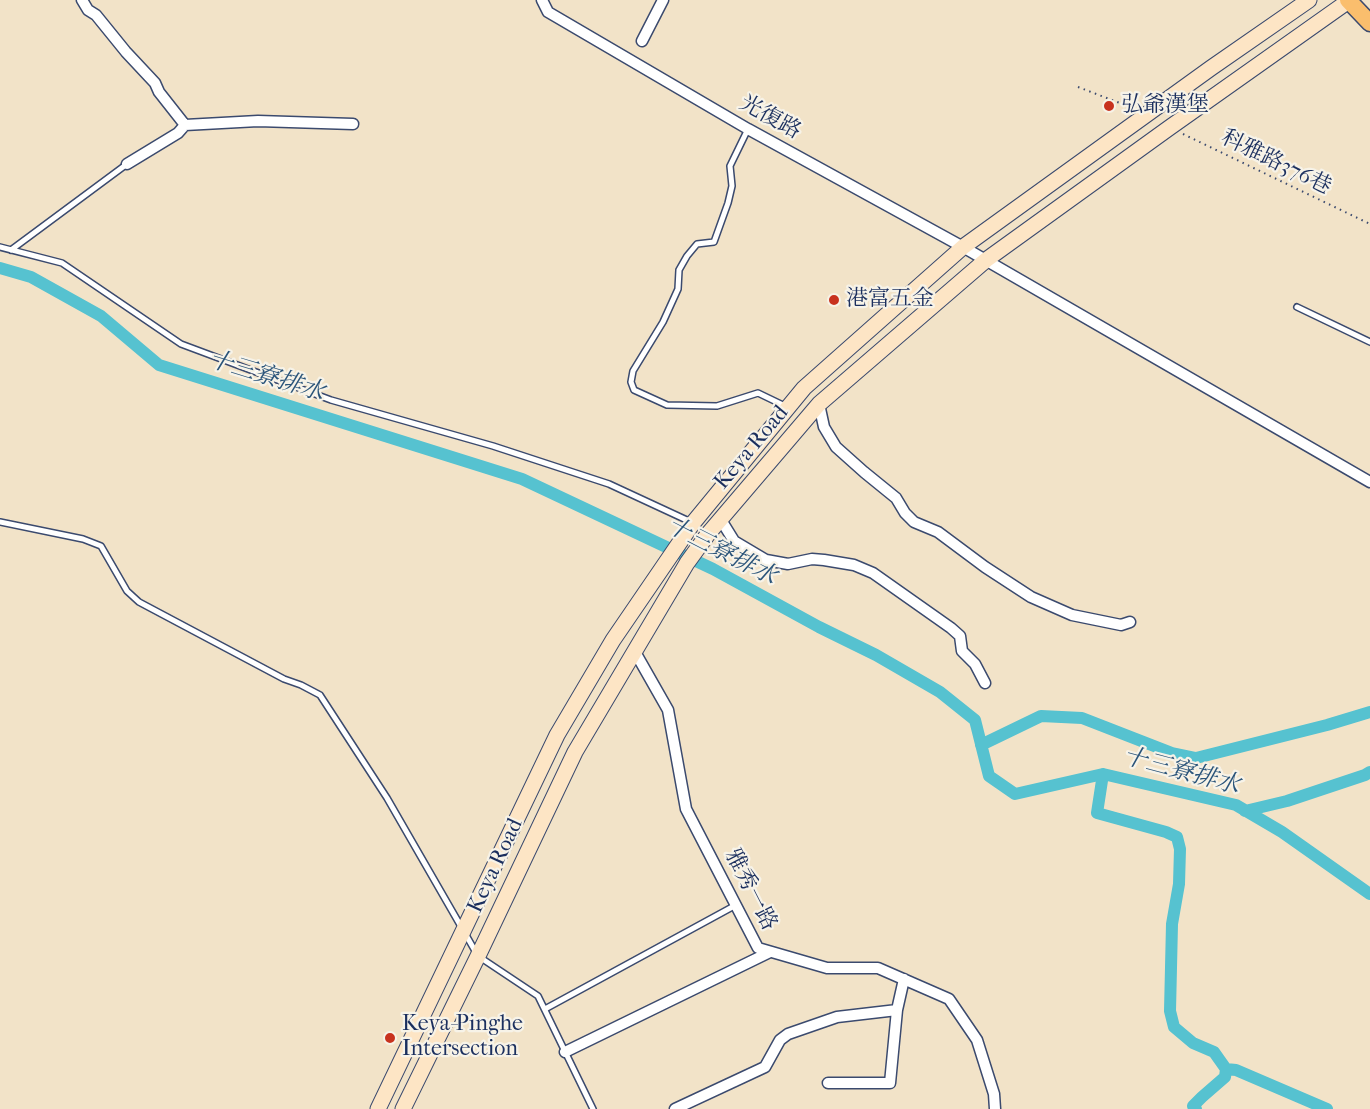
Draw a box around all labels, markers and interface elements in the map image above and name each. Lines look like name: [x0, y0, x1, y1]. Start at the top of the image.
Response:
street label: 光復路: [735, 90, 805, 146]
place label: 弘爺漢堡: [1121, 93, 1209, 119]
marker: 弘爺漢堡: [1102, 99, 1116, 113]
street label: 科雅路376巷: [1216, 125, 1336, 201]
place label: 港富五金: [846, 287, 934, 313]
marker: 港富五金: [827, 293, 841, 307]
water label: 十三寮排水: [204, 346, 328, 408]
street label: Keya Road: [709, 401, 795, 495]
water label: 十三寮排水: [661, 512, 781, 592]
water label: 十三寮排水: [1119, 743, 1243, 801]
street label: Keya Road: [463, 814, 529, 918]
street label: 雅秀一路: [718, 845, 782, 935]
place label: Keya-Pinghe Intersection: [402, 1012, 523, 1064]
marker: Keya-Pinghe Intersection: [383, 1031, 397, 1045]

